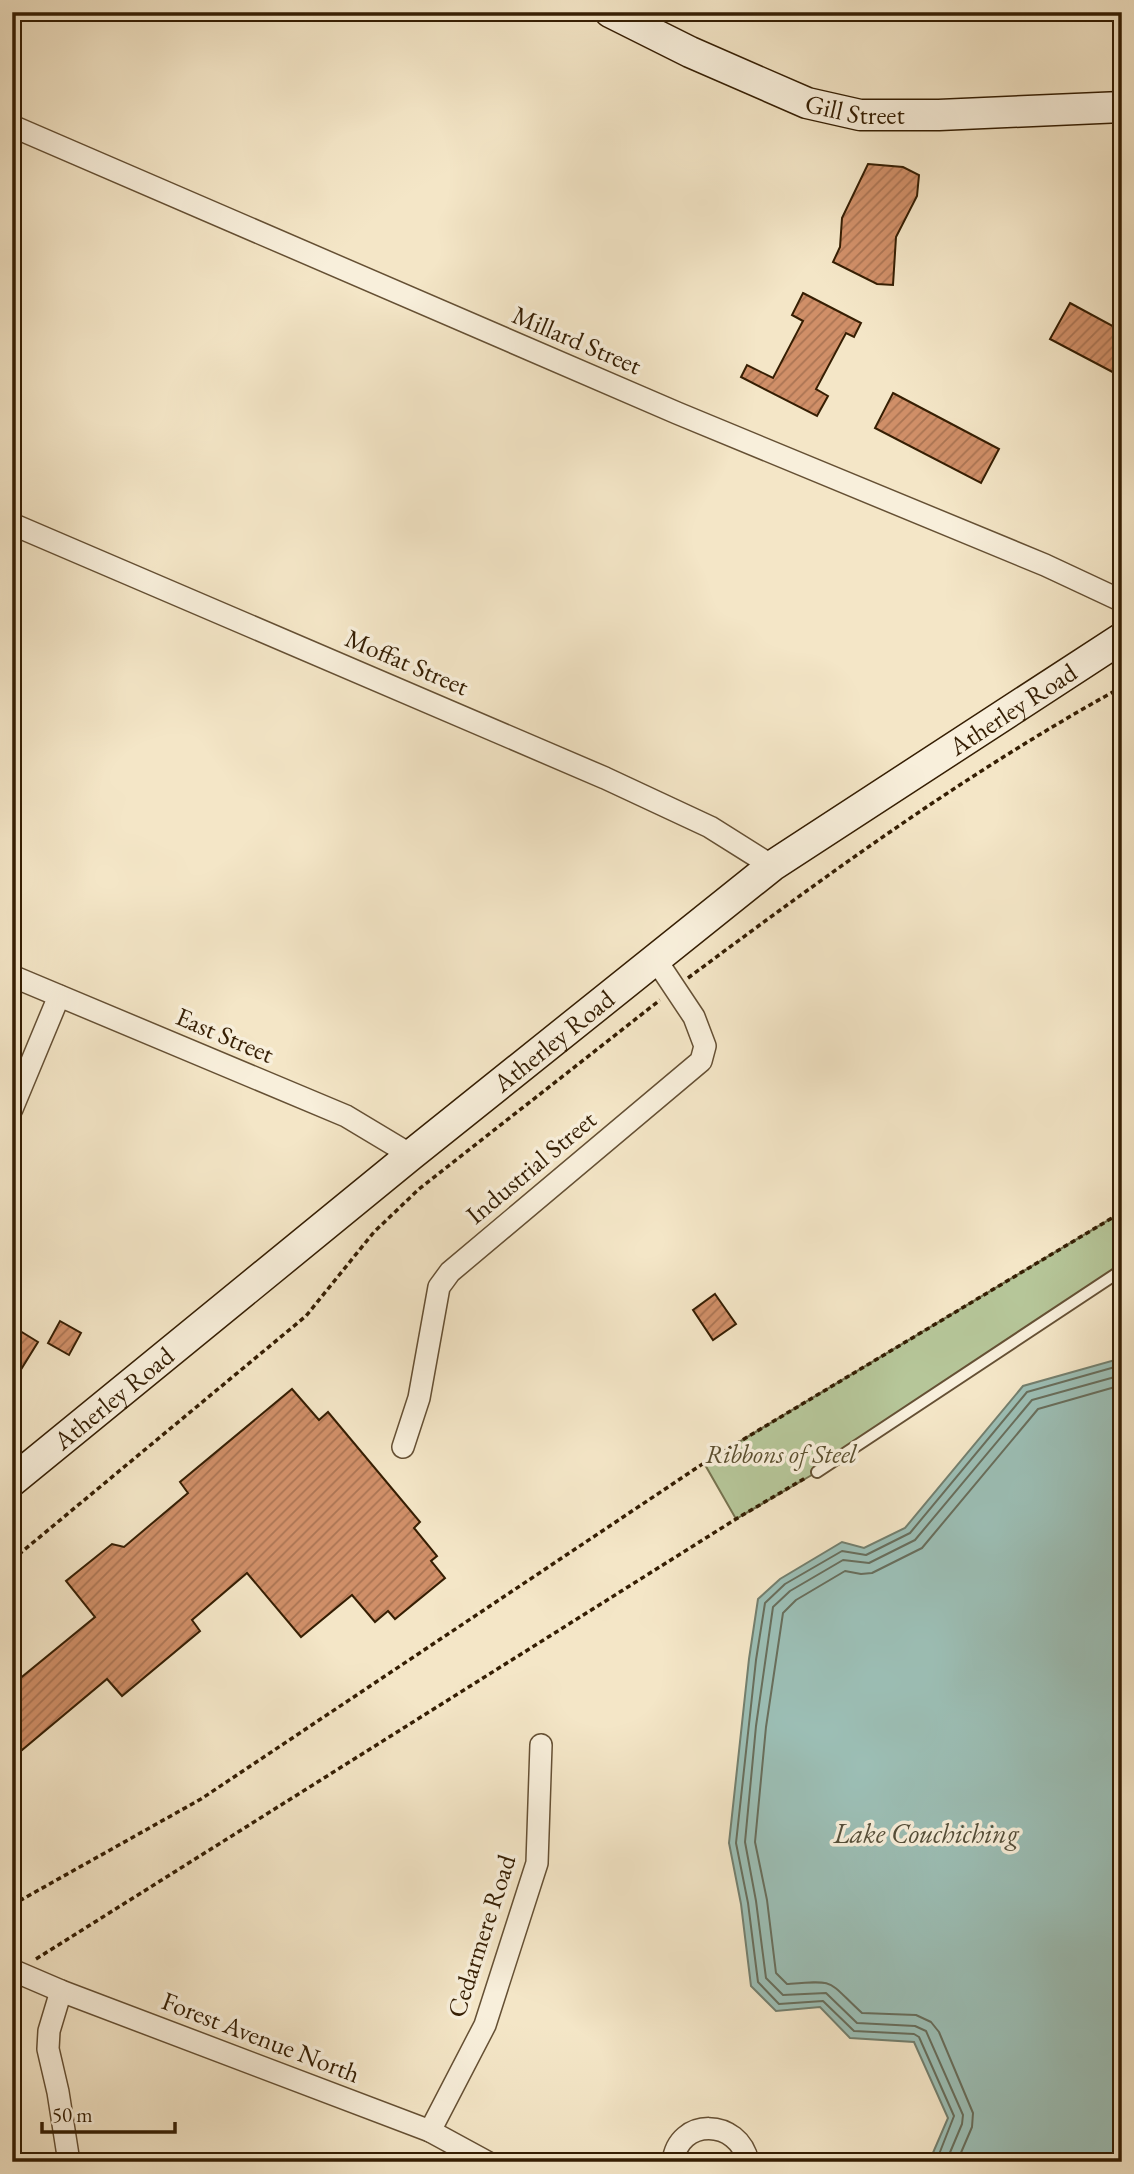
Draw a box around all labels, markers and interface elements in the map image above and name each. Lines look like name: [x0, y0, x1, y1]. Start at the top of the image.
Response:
street label: Gill Street: [802, 86, 905, 132]
street label: Millard Street: [507, 298, 647, 382]
street label: Moffat Street: [340, 621, 474, 703]
street label: Atherley Road: [942, 655, 1084, 764]
street label: Atherley Road: [485, 981, 622, 1100]
street label: East Street: [171, 999, 279, 1071]
street label: Industrial Street: [459, 1103, 603, 1231]
street label: Atherley Road: [45, 1338, 181, 1458]
park label: Ribbons of Steel: [705, 1437, 857, 1471]
water label: Lake Couchiching: [833, 1815, 1020, 1851]
street label: Cedarmere Road: [439, 1849, 524, 2022]
street label: Forest Avenue North: [157, 1984, 365, 2090]
scale bar: [42, 2090, 175, 2134]
text: 50 m: [52, 2101, 93, 2128]

